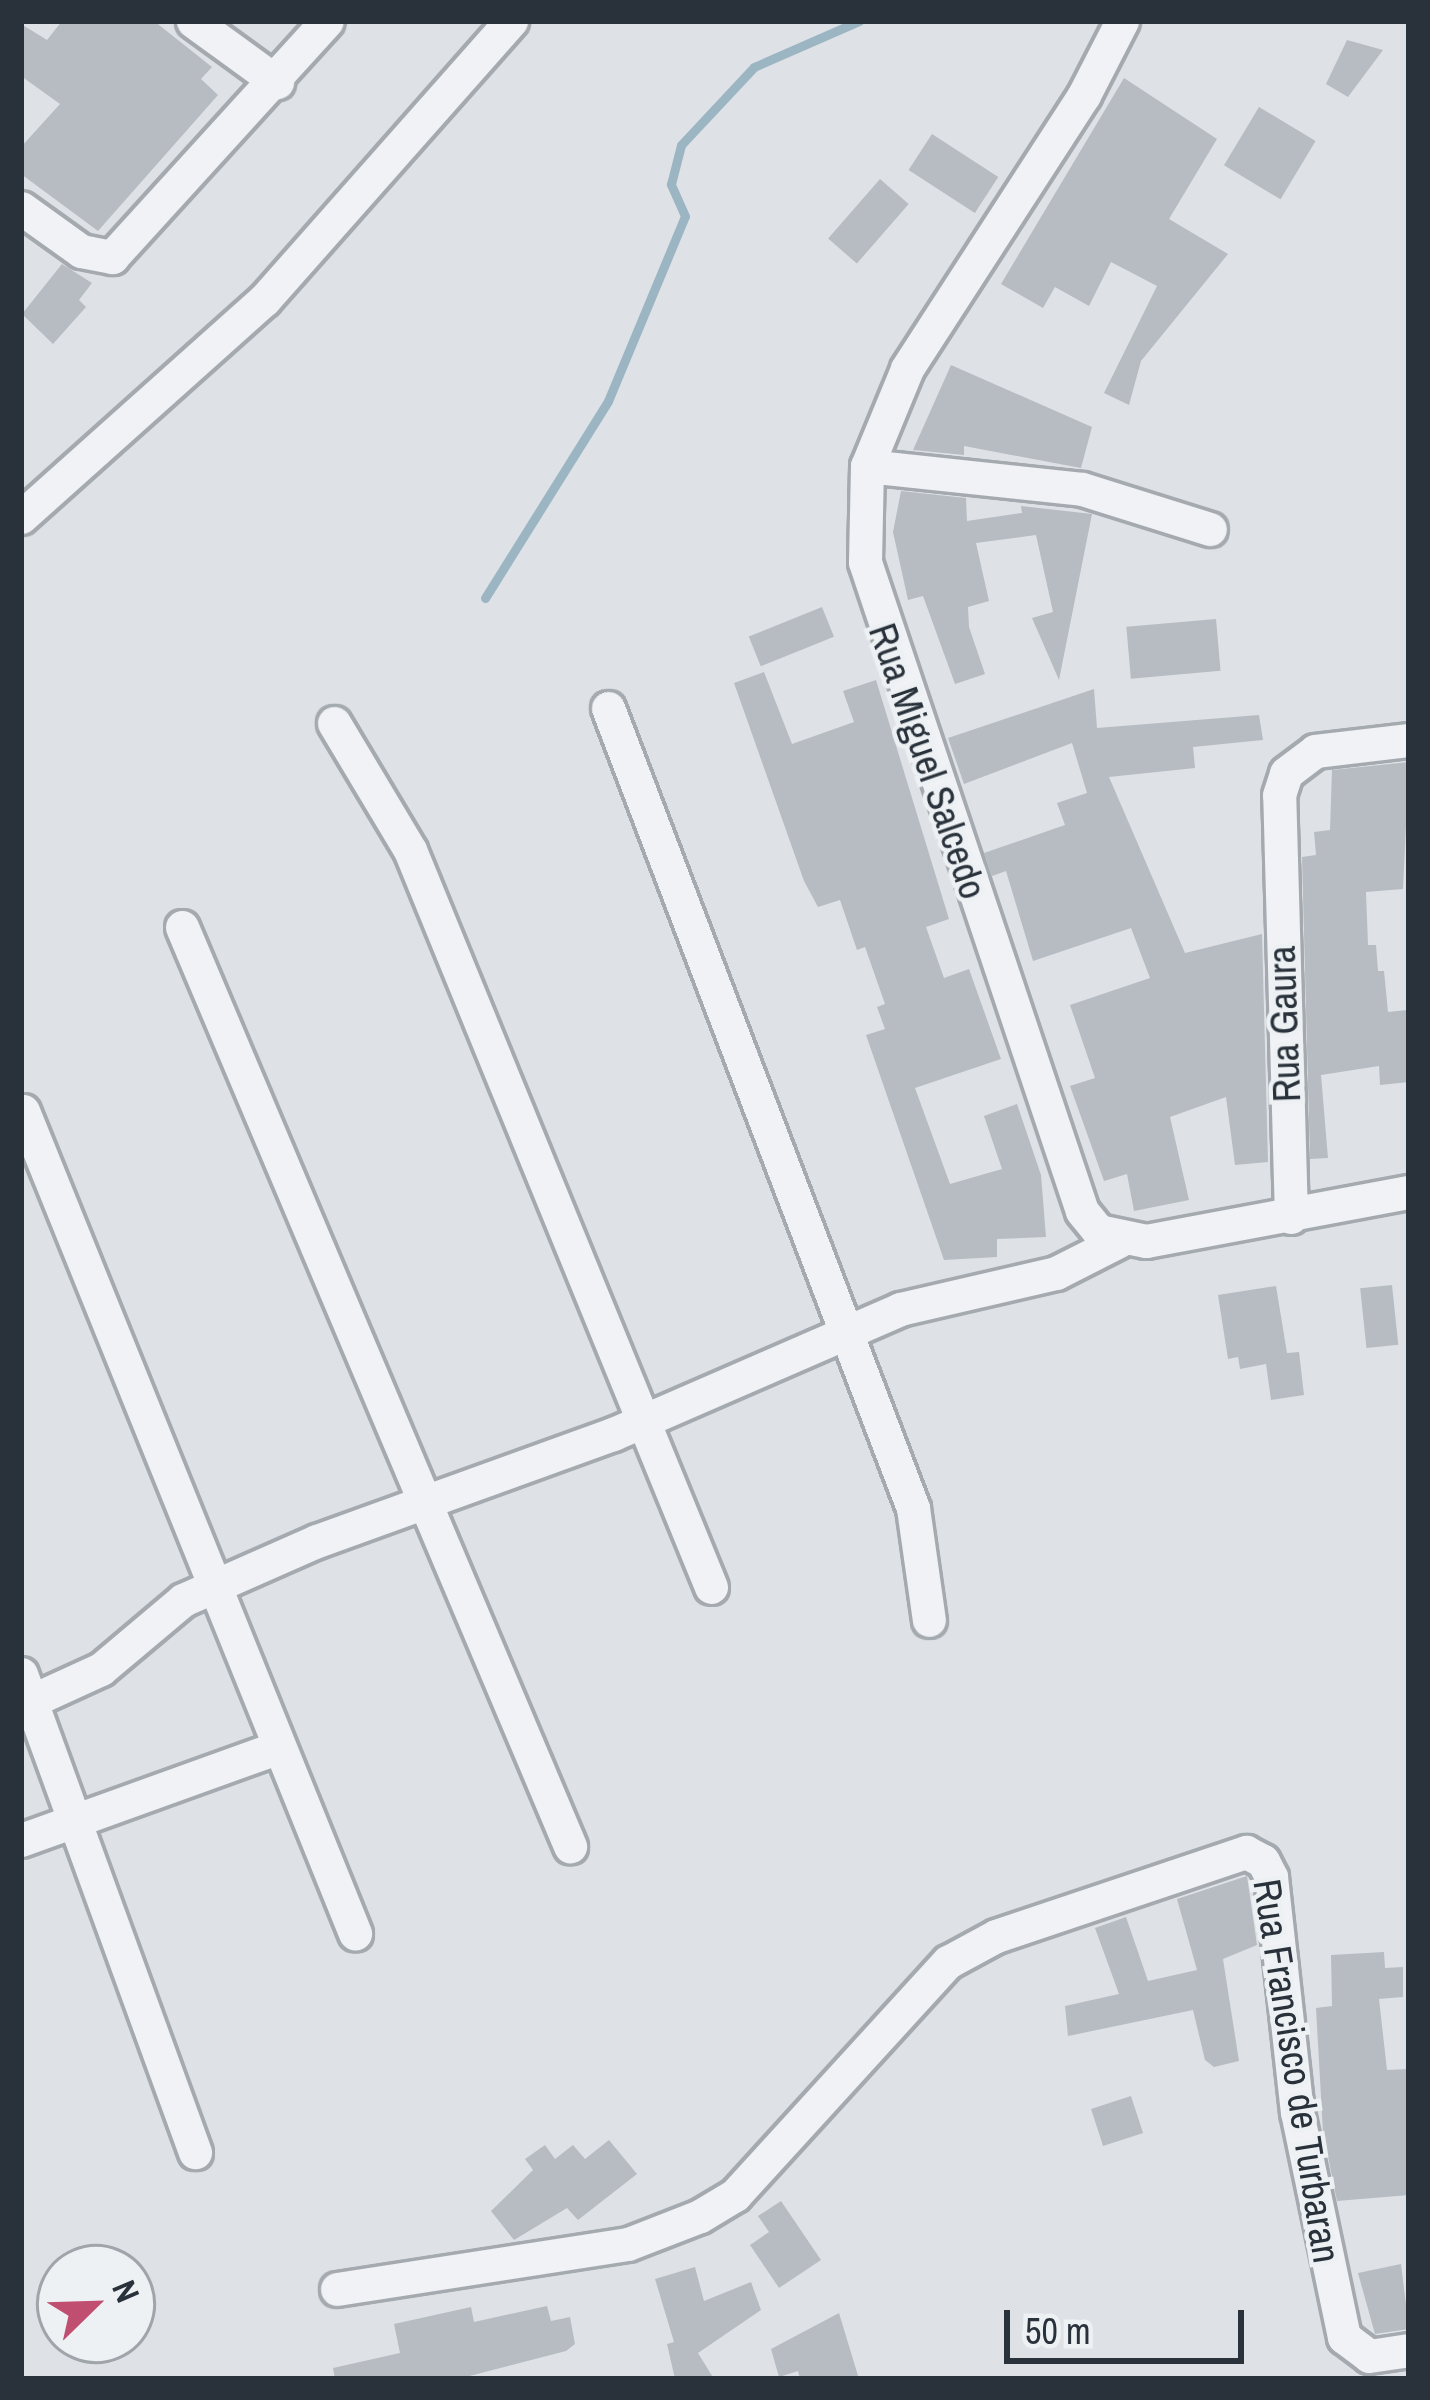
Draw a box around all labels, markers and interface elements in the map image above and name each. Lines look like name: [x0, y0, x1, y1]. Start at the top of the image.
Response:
street label: Rua Miguel Salcedo: [859, 617, 997, 905]
street label: Rua Gaura: [1258, 945, 1310, 1103]
street label: Rua Francisco de Turbaran: [1244, 1876, 1350, 2266]
north arrow: [36, 2244, 156, 2364]
text: N: [102, 2274, 150, 2309]
scale bar: [1010, 2286, 1250, 2360]
text: 50 m: [1025, 2307, 1091, 2355]

